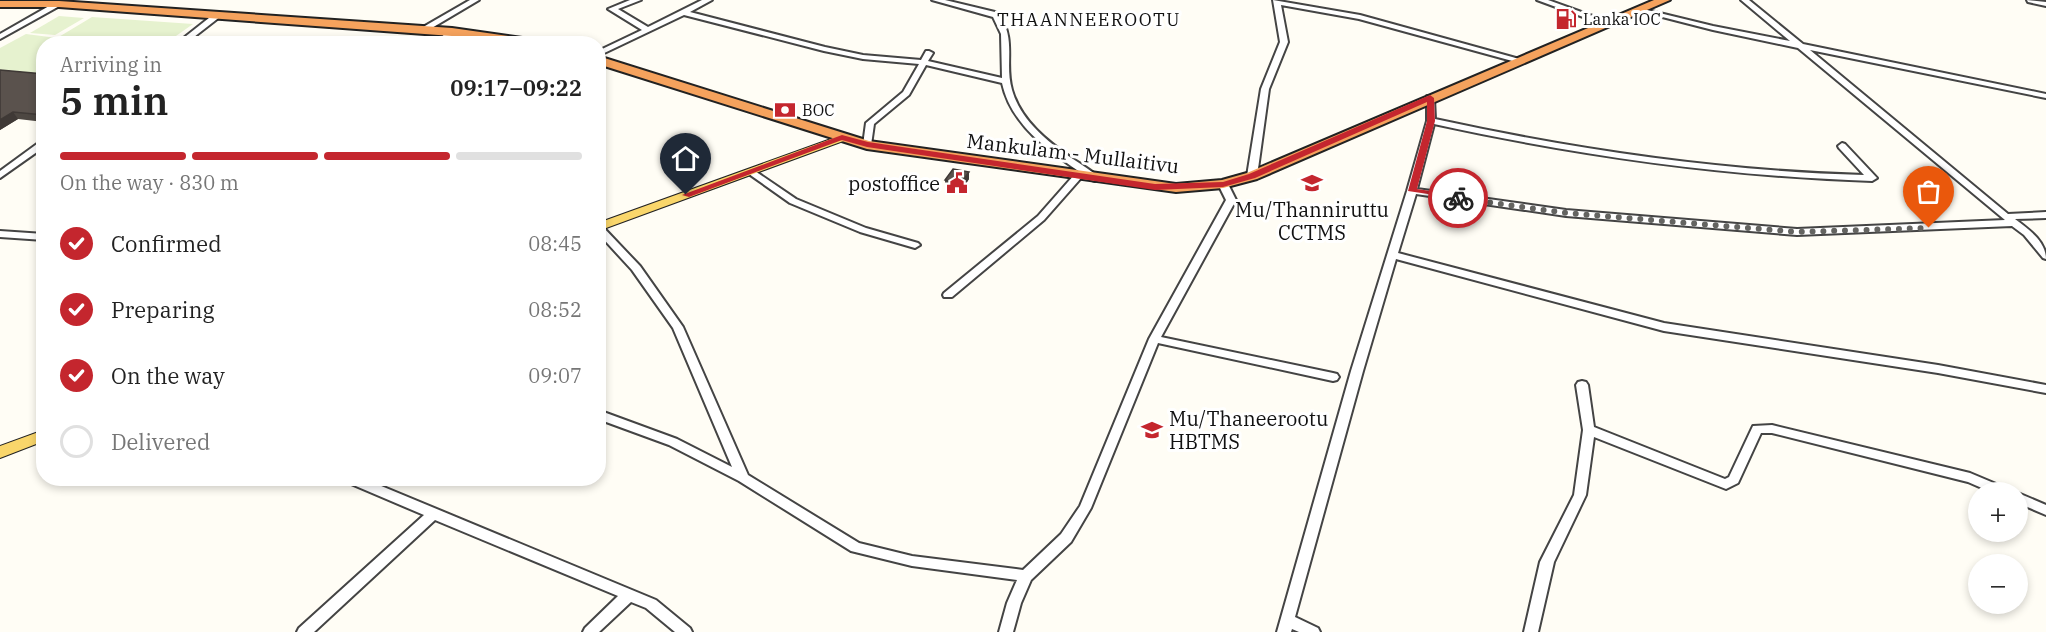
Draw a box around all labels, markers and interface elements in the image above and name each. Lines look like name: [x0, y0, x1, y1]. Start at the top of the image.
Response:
fuel station icon: Lanka IOC: [1554, 7, 1578, 31]
district label: THAANNEEROOTU: [997, 8, 1181, 31]
place label: Lanka IOC: [1583, 9, 1661, 29]
text: Arriving in: [60, 51, 162, 78]
text: 09:17–09:22: [450, 73, 582, 102]
text: 5 min: [60, 75, 168, 126]
bank icon: BOC: [773, 98, 797, 122]
place label: BOC: [802, 100, 835, 120]
street label: Mankulam - Mullaitivu: [965, 127, 1181, 179]
pin: [660, 133, 711, 195]
icon: home: [669, 142, 702, 175]
pin: [1903, 166, 1954, 228]
courier: [1428, 168, 1488, 228]
text: On the way · 830 m: [60, 169, 239, 196]
place label: postoffice: [848, 170, 940, 197]
public building icon: postoffice: [945, 171, 969, 195]
school or university icon: Mu/Thanniruttu CCTMS: [1300, 171, 1324, 195]
icon: bag: [1912, 175, 1945, 208]
icon: bike: [1442, 182, 1475, 215]
place label: Mu/Thanniruttu CCTMS: [1235, 196, 1389, 246]
icon: check: [60, 227, 93, 260]
text: Confirmed: [111, 229, 222, 258]
text: 08:45: [528, 230, 582, 257]
icon: check: [60, 293, 93, 326]
text: Preparing: [111, 295, 215, 324]
text: 08:52: [528, 296, 582, 323]
icon: check: [60, 359, 93, 392]
text: On the way: [111, 361, 225, 390]
text: 09:07: [528, 362, 582, 389]
place label: Mu/Thaneerootu HBTMS: [1169, 405, 1328, 455]
school or university icon: Mu/Thaneerootu HBTMS: [1140, 418, 1164, 442]
text: Delivered: [111, 427, 210, 456]
map controls: [1968, 482, 2028, 614]
button: +: [1968, 482, 2028, 542]
button: −: [1968, 554, 2028, 614]

